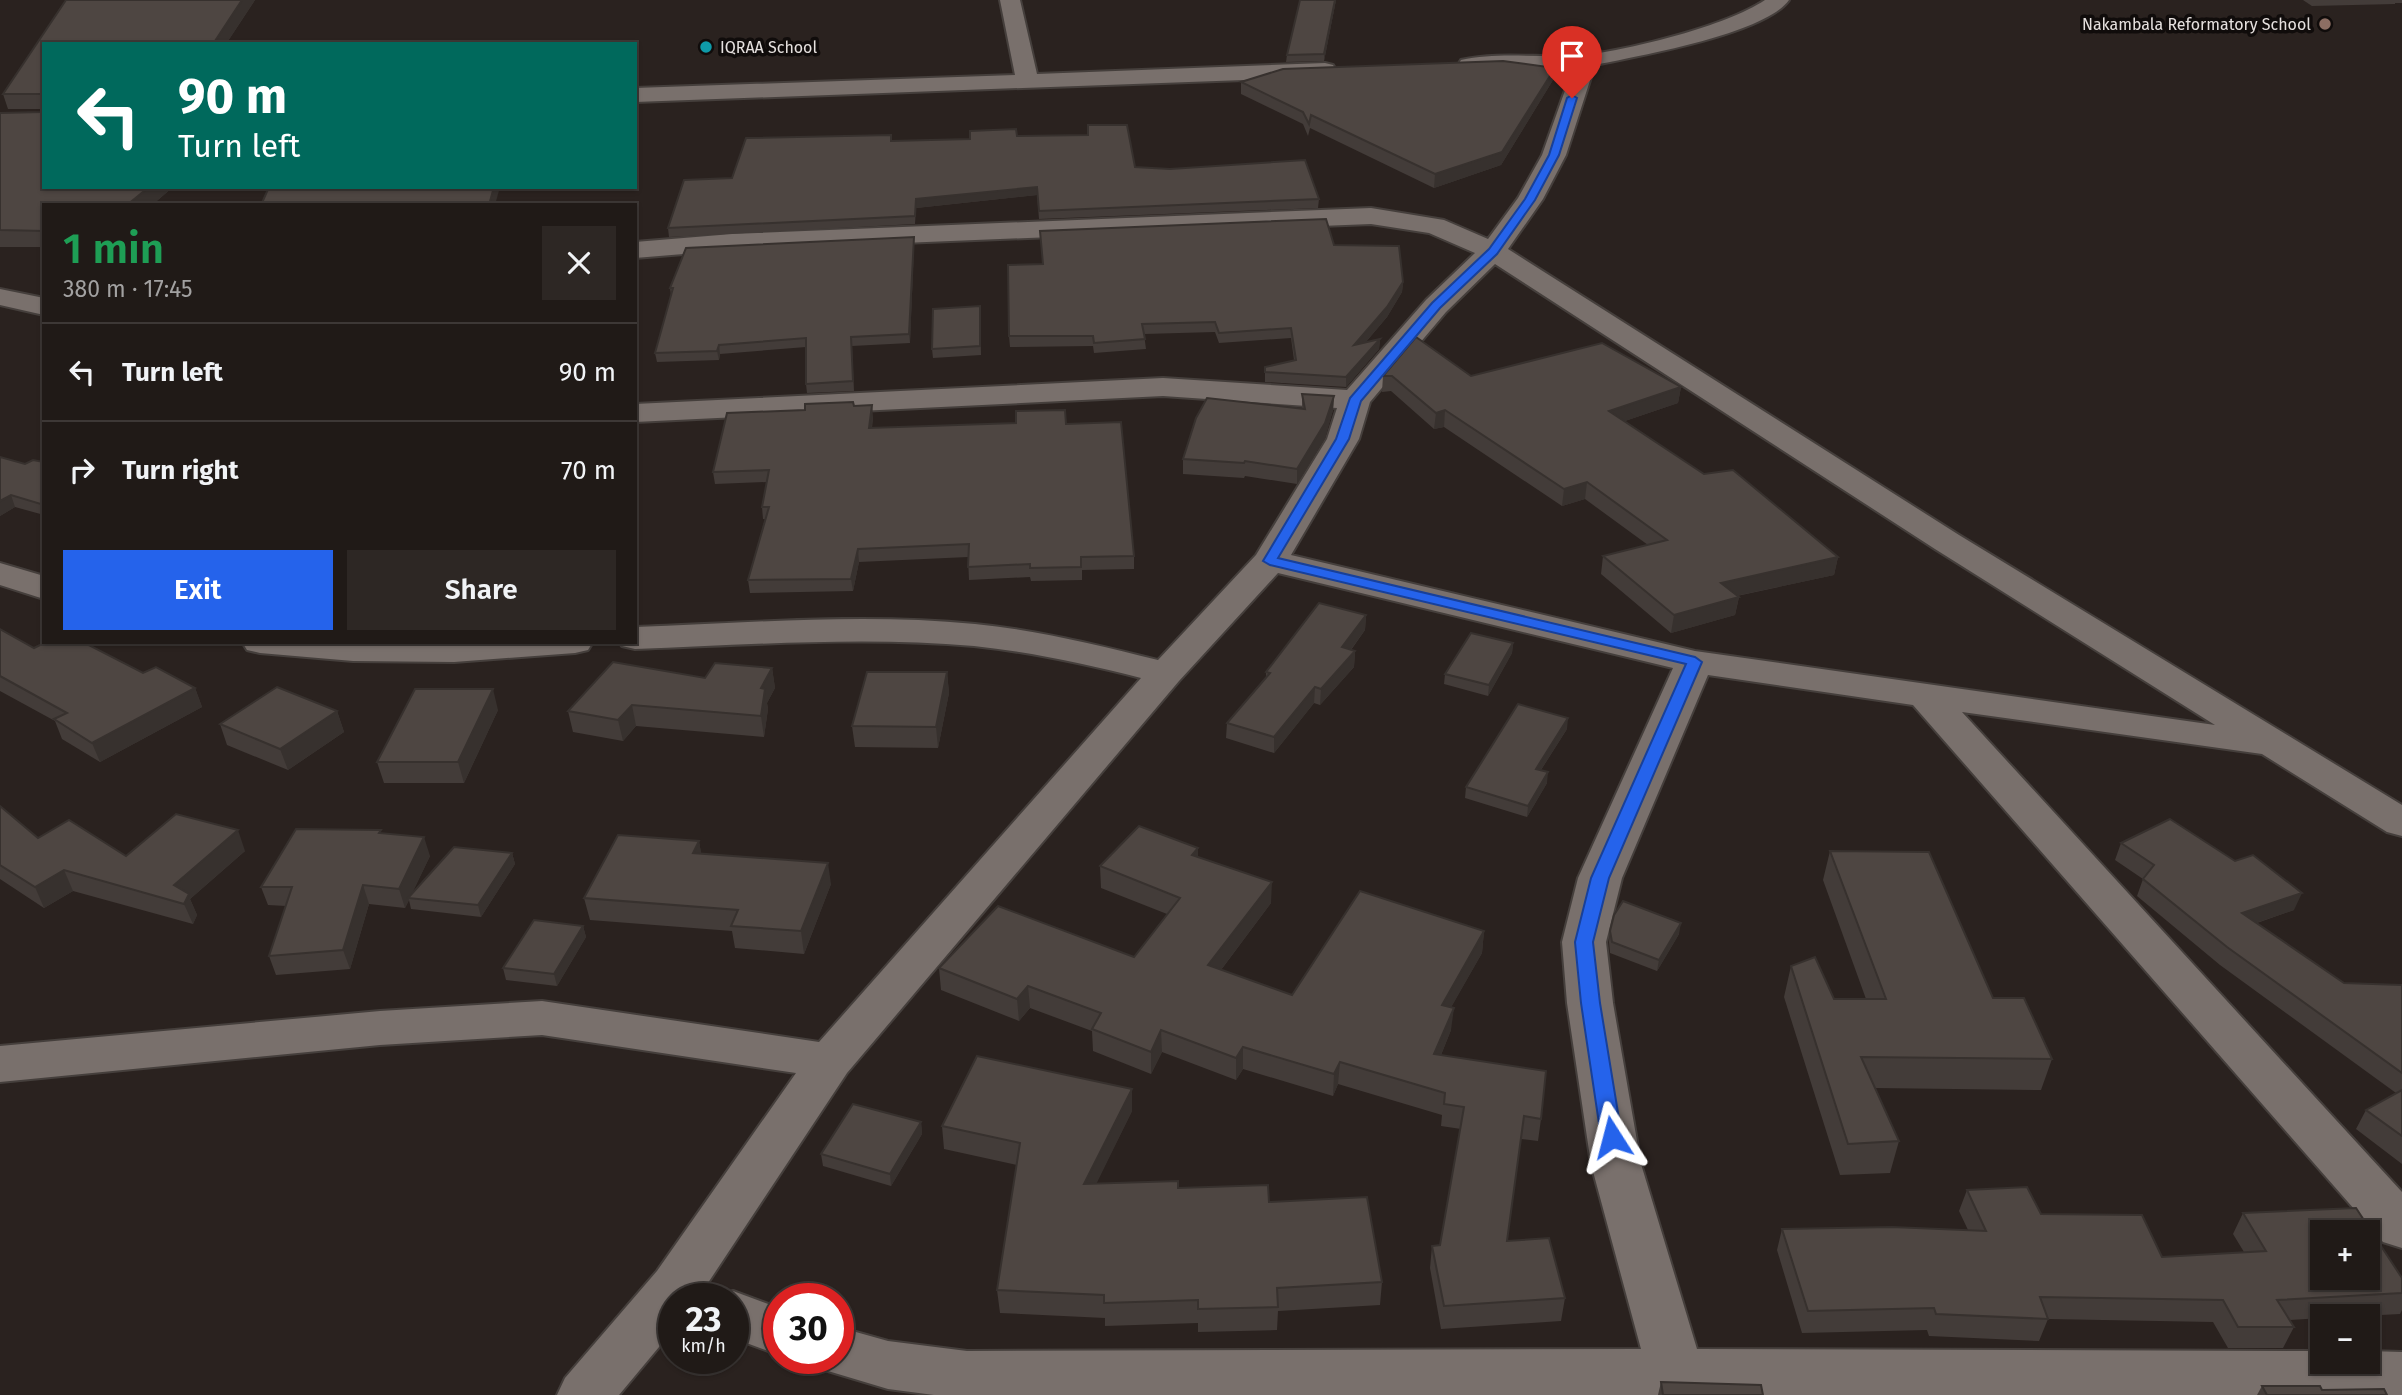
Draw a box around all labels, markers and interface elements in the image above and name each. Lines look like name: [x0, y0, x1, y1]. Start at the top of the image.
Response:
place label: Nakambala Reformatory School: [2082, 15, 2311, 34]
marker: Nakambala Reformatory School: [2317, 16, 2333, 32]
pin: [1542, 26, 1602, 98]
icon: arrive: [1553, 37, 1591, 75]
place label: IQRAA School: [720, 38, 817, 57]
marker: IQRAA School: [698, 39, 714, 55]
text: 90 m: [178, 67, 287, 126]
icon: left: [63, 70, 154, 161]
text: Turn left: [178, 127, 300, 165]
text: 1 min: [63, 224, 164, 274]
button: close: [542, 226, 616, 300]
text: 380 m · 17:45: [63, 275, 193, 303]
icon: left: [63, 353, 101, 391]
text: Turn left: [122, 357, 223, 388]
text: 90 m: [559, 357, 616, 388]
icon: right: [63, 451, 101, 489]
text: Turn right: [122, 455, 239, 486]
text: 70 m: [561, 455, 616, 486]
button: Exit: [63, 550, 333, 630]
button: Share: [347, 550, 616, 630]
position arrow: [1575, 1100, 1649, 1174]
map controls: [2310, 1220, 2380, 1374]
button: +: [2310, 1220, 2380, 1290]
speed limit sign: 30: [763, 1283, 854, 1374]
text: 23: [685, 1298, 722, 1340]
button: −: [2310, 1304, 2380, 1374]
text: km/h: [681, 1335, 726, 1357]

